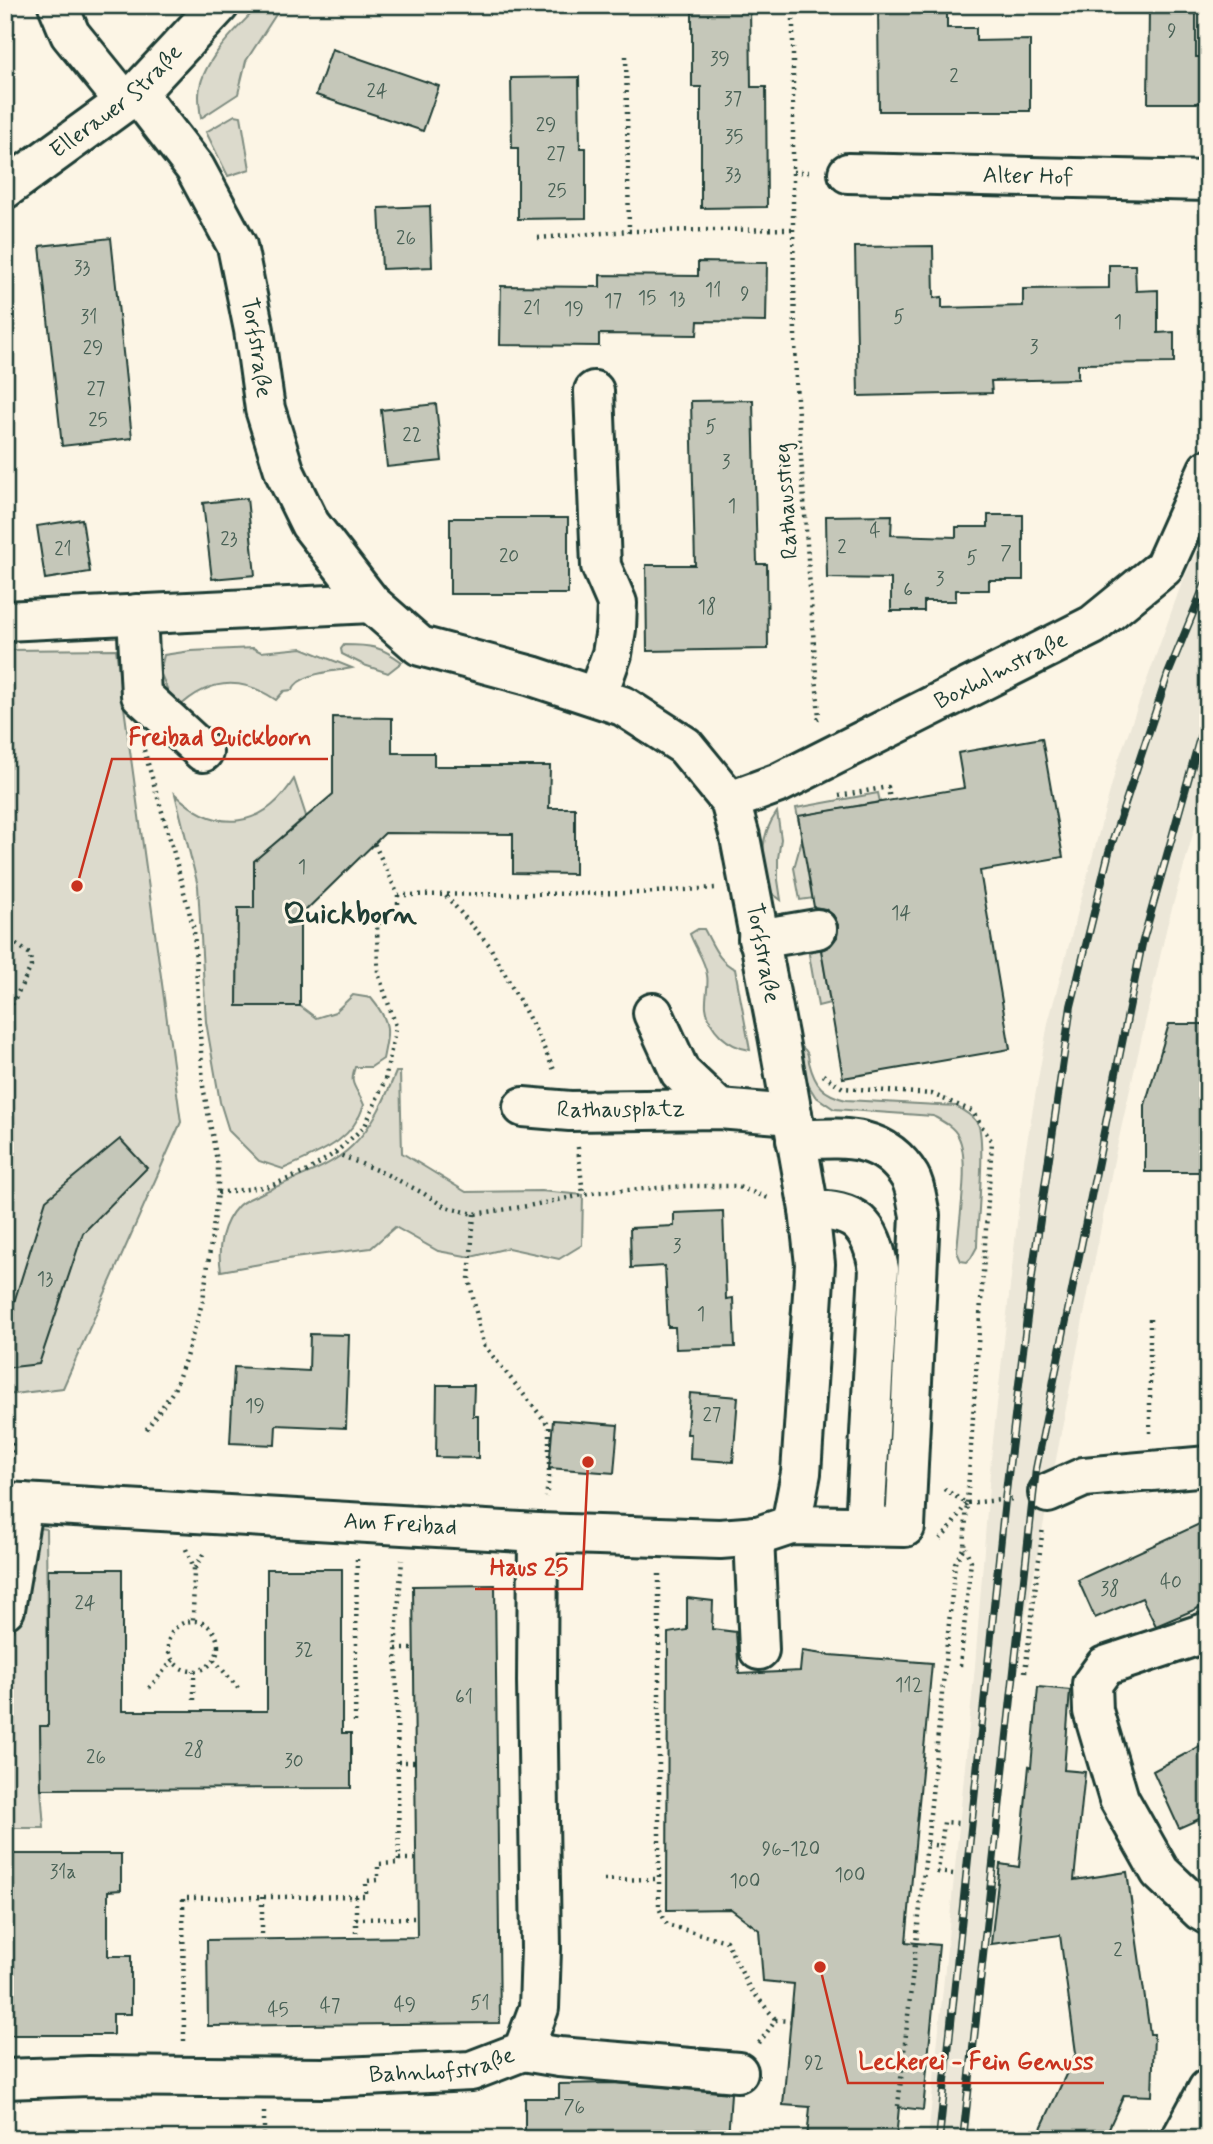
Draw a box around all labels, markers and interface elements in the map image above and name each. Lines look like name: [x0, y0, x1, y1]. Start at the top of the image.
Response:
house number: 9: [1167, 19, 1177, 44]
street label: Ellerauer Straße: [45, 38, 190, 166]
house number: 39: [710, 47, 730, 72]
house number: 2: [949, 64, 959, 89]
house number: 24: [367, 79, 387, 104]
house number: 37: [724, 87, 742, 112]
house number: 29: [536, 113, 556, 138]
house number: 35: [725, 125, 743, 150]
house number: 27: [547, 142, 565, 167]
street label: Alter Hof: [982, 161, 1074, 193]
house number: 33: [725, 163, 741, 188]
house number: 25: [547, 179, 567, 204]
house number: 26: [396, 226, 416, 251]
house number: 33: [74, 256, 90, 281]
house number: 11: [705, 278, 721, 303]
house number: 9: [740, 282, 750, 307]
house number: 15: [638, 286, 656, 311]
house number: 13: [669, 287, 685, 312]
house number: 17: [604, 289, 622, 314]
street label: Torfstraße: [233, 295, 278, 400]
house number: 21: [523, 296, 541, 321]
house number: 19: [564, 297, 584, 322]
house number: 31: [81, 305, 97, 330]
house number: 5: [893, 305, 905, 330]
house number: 1: [1114, 310, 1122, 335]
house number: 3: [1030, 335, 1039, 360]
house number: 29: [83, 336, 103, 361]
house number: 27: [87, 377, 105, 402]
house number: 25: [88, 408, 108, 433]
house number: 5: [705, 415, 717, 440]
house number: 22: [402, 423, 422, 448]
street label: Rathausstieg: [768, 442, 806, 560]
house number: 3: [722, 450, 731, 475]
house number: 1: [728, 494, 736, 519]
house number: 4: [869, 519, 881, 544]
house number: 23: [220, 527, 238, 552]
house number: 2: [837, 535, 847, 560]
house number: 21: [54, 537, 72, 562]
house number: 7: [1000, 541, 1012, 566]
house number: 20: [499, 544, 519, 569]
house number: 5: [966, 546, 978, 571]
house number: 3: [936, 567, 945, 592]
house number: 6: [903, 578, 913, 603]
house number: 18: [698, 595, 716, 620]
street label: Boxholmstraße: [930, 625, 1073, 717]
callout: Freibad Quickborn: [112, 714, 328, 759]
text: Freibad Quickborn: [129, 723, 311, 754]
house number: 1: [298, 855, 306, 880]
district label: Quickborn: [283, 895, 417, 934]
street label: Torfstraße: [738, 901, 787, 1005]
house number: 14: [891, 901, 911, 926]
street label: Rathausplatz: [556, 1094, 685, 1126]
house number: 3: [673, 1234, 682, 1259]
house number: 13: [37, 1267, 53, 1292]
house number: 1: [697, 1302, 705, 1327]
house number: 19: [245, 1394, 265, 1419]
house number: 27: [703, 1403, 721, 1428]
street label: Am Freibad: [343, 1507, 458, 1543]
callout: Haus 25: [475, 1544, 582, 1589]
text: Haus 25: [490, 1553, 568, 1584]
house number: 40: [1160, 1570, 1182, 1595]
house number: 38: [1100, 1577, 1120, 1602]
house number: 24: [75, 1591, 95, 1616]
house number: 32: [295, 1638, 313, 1663]
house number: 112: [895, 1673, 923, 1698]
house number: 61: [455, 1685, 473, 1710]
house number: 28: [184, 1738, 204, 1763]
house number: 26: [86, 1745, 106, 1770]
house number: 30: [284, 1749, 304, 1774]
house number: 96-120: [762, 1837, 820, 1862]
house number: 31a: [50, 1860, 76, 1885]
house number: 100: [835, 1863, 865, 1888]
house number: 100: [730, 1869, 760, 1894]
house number: 2: [1113, 1938, 1123, 1963]
house number: 51: [470, 1991, 490, 2016]
house number: 49: [394, 1993, 416, 2018]
house number: 47: [320, 1994, 340, 2019]
house number: 45: [267, 1998, 289, 2023]
callout: Leckerei - Fein Genuss: [848, 2038, 1104, 2083]
street label: Bahnhofstraße: [368, 2041, 519, 2091]
text: Leckerei - Fein Genuss: [858, 2047, 1094, 2078]
house number: 92: [804, 2051, 824, 2076]
house number: 76: [563, 2095, 585, 2120]

